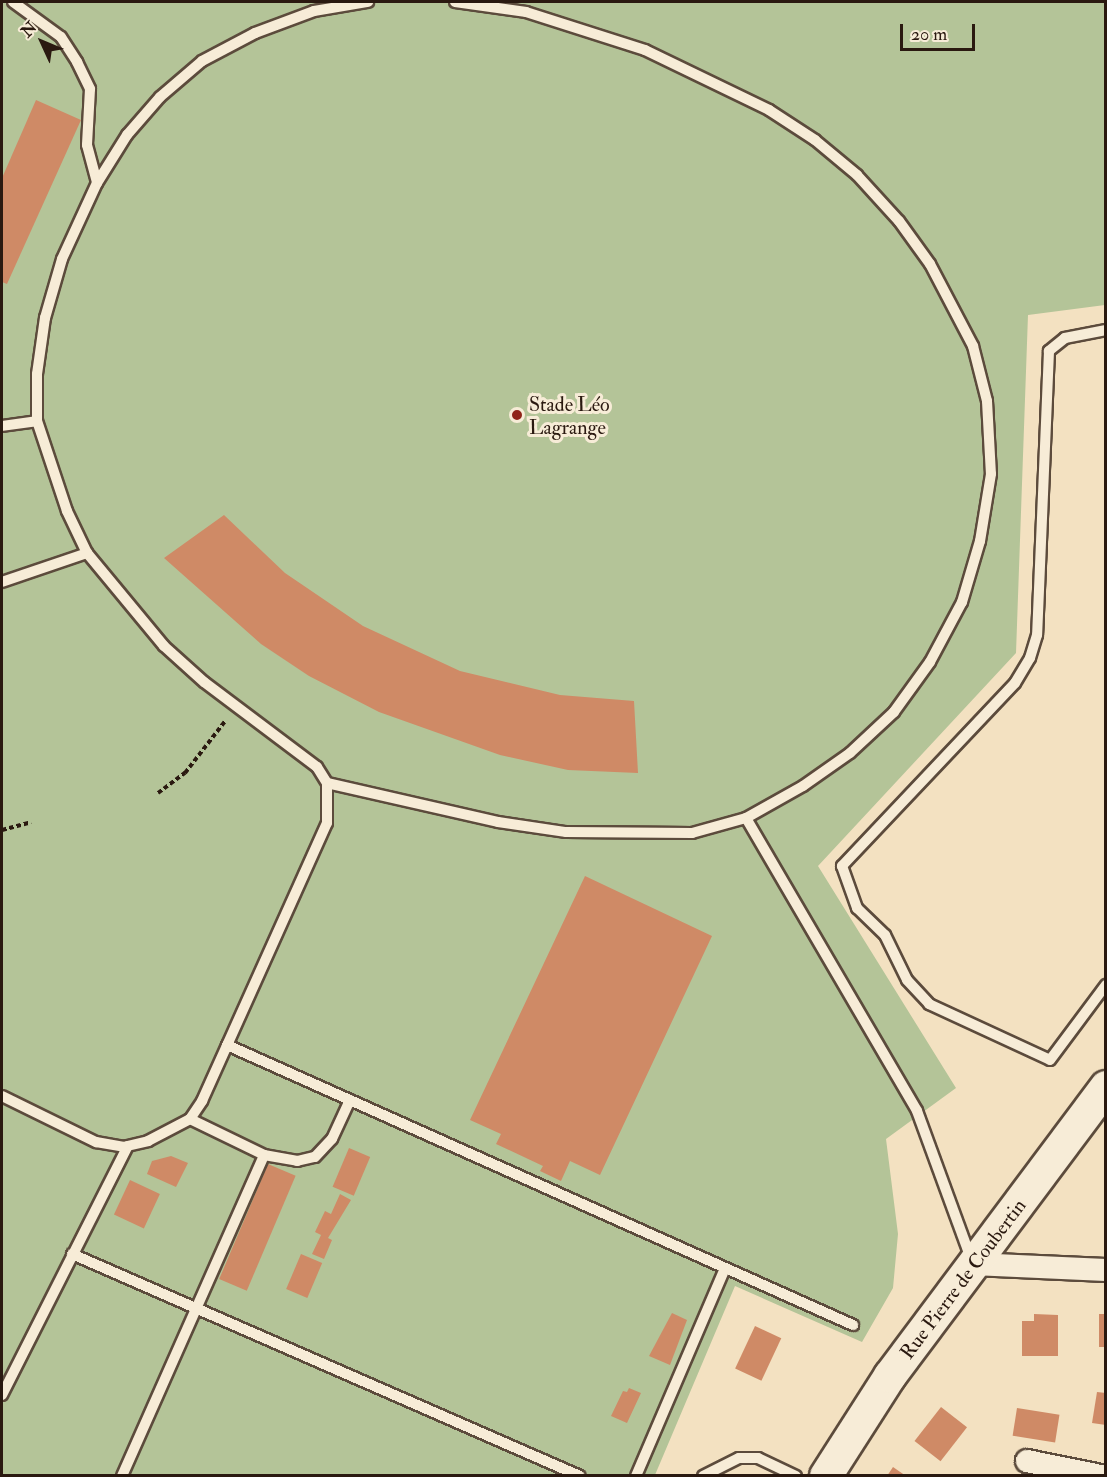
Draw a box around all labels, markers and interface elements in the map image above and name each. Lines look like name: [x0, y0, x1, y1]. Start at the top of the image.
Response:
north arrow: [12, 12, 72, 72]
scale bar: [903, 12, 978, 50]
text: N: [17, 17, 41, 42]
text: 20 m: [911, 23, 947, 46]
place label: Stade Léo Lagrange: [529, 392, 610, 439]
marker: Stade Léo Lagrange: [510, 408, 524, 422]
street label: Rue Pierre de Coubertin: [895, 1194, 1031, 1364]

